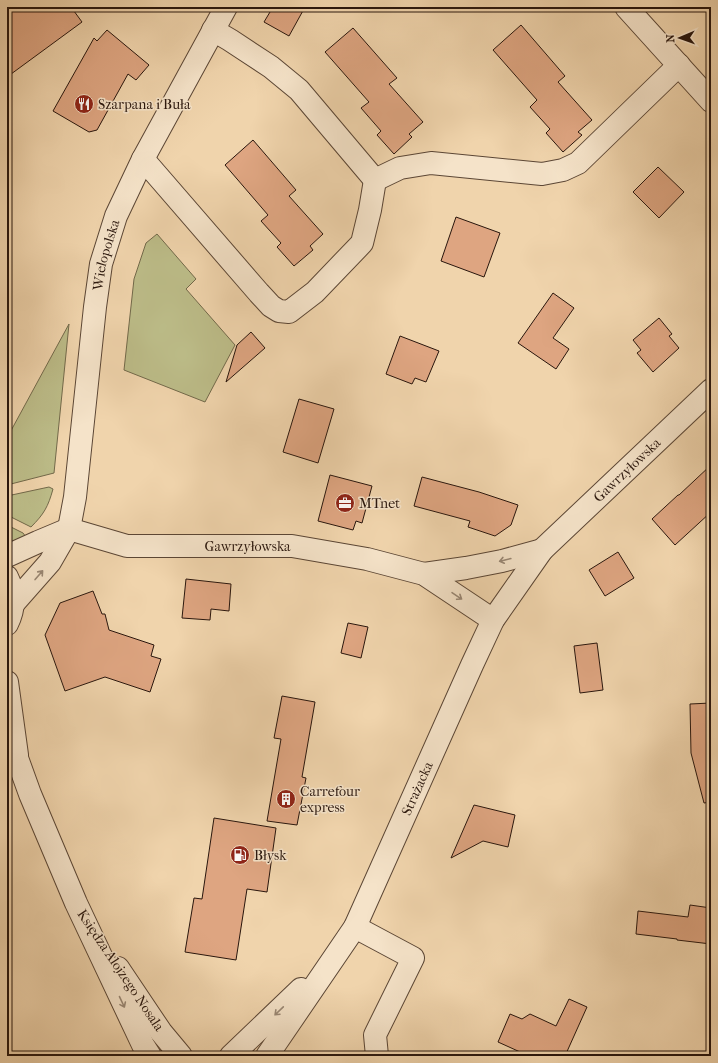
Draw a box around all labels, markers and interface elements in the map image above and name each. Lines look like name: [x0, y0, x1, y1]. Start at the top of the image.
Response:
north arrow: [660, 18, 700, 58]
text: N: [664, 33, 677, 43]
restaurant icon: Szarpana i Buła: [73, 93, 95, 115]
place label: Szarpana i Buła: [98, 96, 191, 113]
street label: Wielopolska: [89, 217, 124, 292]
street label: Gawrzyłowska: [590, 434, 665, 506]
office icon: MTnet: [334, 492, 356, 514]
place label: MTnet: [359, 495, 400, 512]
street label: Gawrzyłowska: [205, 538, 291, 555]
one-way arrow: [498, 557, 511, 564]
one-way arrow: [34, 570, 43, 580]
one-way arrow: [451, 592, 462, 600]
street label: Strażacka: [398, 759, 437, 818]
place label: Carrefour express: [300, 783, 360, 816]
building icon: Carrefour express: [275, 788, 297, 810]
fuel station icon: Błysk: [229, 844, 251, 866]
place label: Błysk: [254, 847, 287, 864]
street label: Księdza Alojzego Nosala: [74, 906, 168, 1035]
one-way arrow: [119, 995, 126, 1007]
one-way arrow: [274, 1006, 284, 1016]

